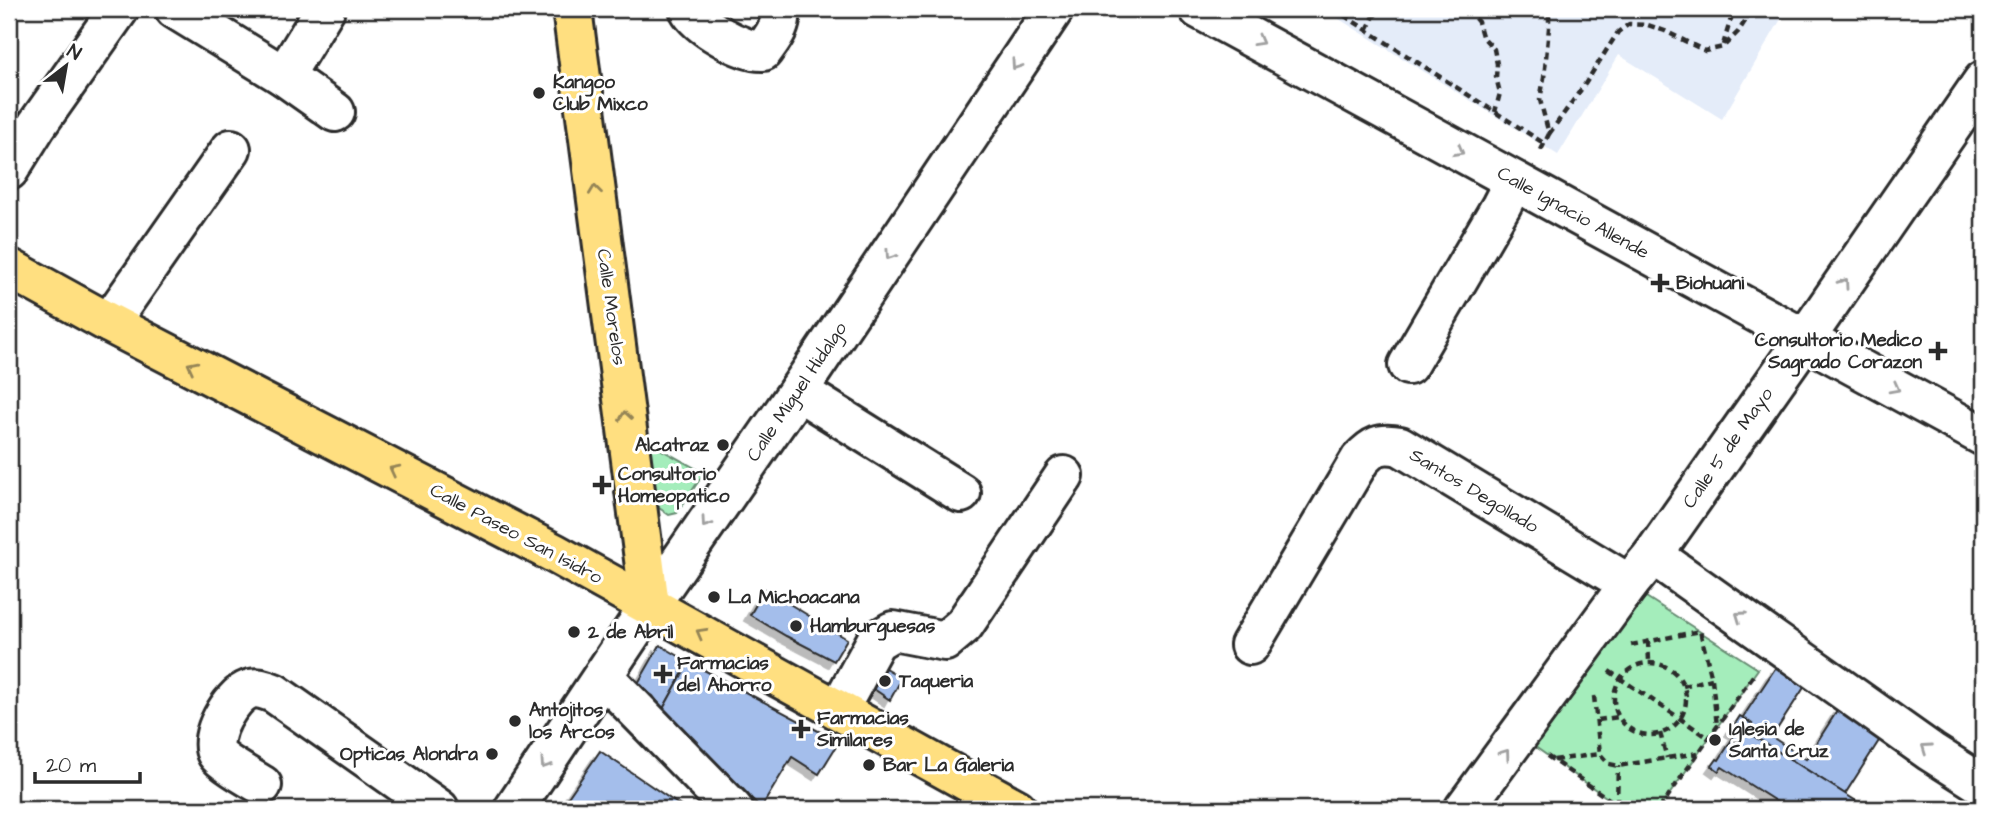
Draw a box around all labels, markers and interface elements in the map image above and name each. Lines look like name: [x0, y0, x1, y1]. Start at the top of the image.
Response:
north arrow: [32, 32, 102, 102]
one-way arrow: [1252, 33, 1264, 47]
text: N: [62, 38, 86, 67]
one-way arrow: [1011, 58, 1024, 71]
place label: Kangoo Club Mixco: [553, 69, 648, 118]
marker: Kangoo Club Mixco: [531, 85, 547, 101]
one-way arrow: [1452, 142, 1464, 156]
street label: Calle Ignacio Allende: [1492, 160, 1654, 267]
one-way arrow: [588, 184, 603, 196]
street label: Calle Morelos: [589, 247, 633, 367]
one-way arrow: [885, 247, 898, 260]
place label: Biohuani: [1676, 270, 1744, 297]
marker: Biohuani: [1650, 273, 1670, 293]
one-way arrow: [1836, 278, 1848, 291]
street label: Calle Miguel Hidalgo: [740, 317, 855, 468]
place label: Consultorio Medico Sagrado Corazon: [1755, 327, 1922, 377]
marker: Consultorio Medico Sagrado Corazon: [1928, 341, 1948, 361]
one-way arrow: [187, 360, 199, 374]
one-way arrow: [1888, 380, 1901, 393]
street label: Calle 5 de Mayo: [1676, 382, 1781, 515]
one-way arrow: [617, 410, 632, 421]
place label: Alcatraz: [635, 432, 710, 459]
marker: Alcatraz: [715, 437, 731, 453]
street label: Santos Degollado: [1404, 442, 1544, 541]
place label: Consultorio Homeopatico: [618, 461, 730, 510]
one-way arrow: [389, 465, 401, 478]
marker: Consultorio Homeopatico: [592, 475, 612, 495]
street label: Calle Paseo San Isidro: [425, 477, 607, 591]
one-way arrow: [701, 516, 714, 529]
place label: La Michoacana: [728, 584, 860, 611]
marker: La Michoacana: [706, 589, 722, 605]
one-way arrow: [1735, 612, 1748, 625]
place label: Hamburguesas: [810, 613, 936, 641]
marker: Hamburguesas: [788, 618, 804, 634]
place label: 2 de Abril: [587, 619, 673, 646]
marker: 2 de Abril: [566, 624, 582, 640]
one-way arrow: [695, 628, 708, 641]
place label: Farmacias del Ahorro: [676, 650, 772, 699]
marker: Farmacias del Ahorro: [655, 666, 671, 682]
place label: Taqueria: [898, 668, 974, 695]
marker: Taqueria: [877, 673, 893, 689]
place label: Antojitos los Arcos: [529, 697, 615, 746]
place label: Farmacias Similares: [816, 705, 909, 754]
marker: Antojitos los Arcos: [507, 713, 523, 729]
place label: Iglesia de Santa Cruz: [1728, 716, 1829, 765]
marker: Farmacias Similares: [791, 719, 811, 739]
marker: Iglesia de Santa Cruz: [1707, 732, 1723, 748]
scale bar: [35, 741, 140, 785]
place label: Opticas Alondra: [340, 741, 478, 768]
one-way arrow: [1921, 744, 1934, 756]
marker: Opticas Alondra: [484, 746, 500, 762]
one-way arrow: [1496, 749, 1509, 762]
text: 20 m: [46, 751, 97, 780]
place label: Bar La Galeria: [883, 752, 1014, 779]
one-way arrow: [540, 756, 553, 769]
marker: Bar La Galeria: [861, 757, 877, 773]

